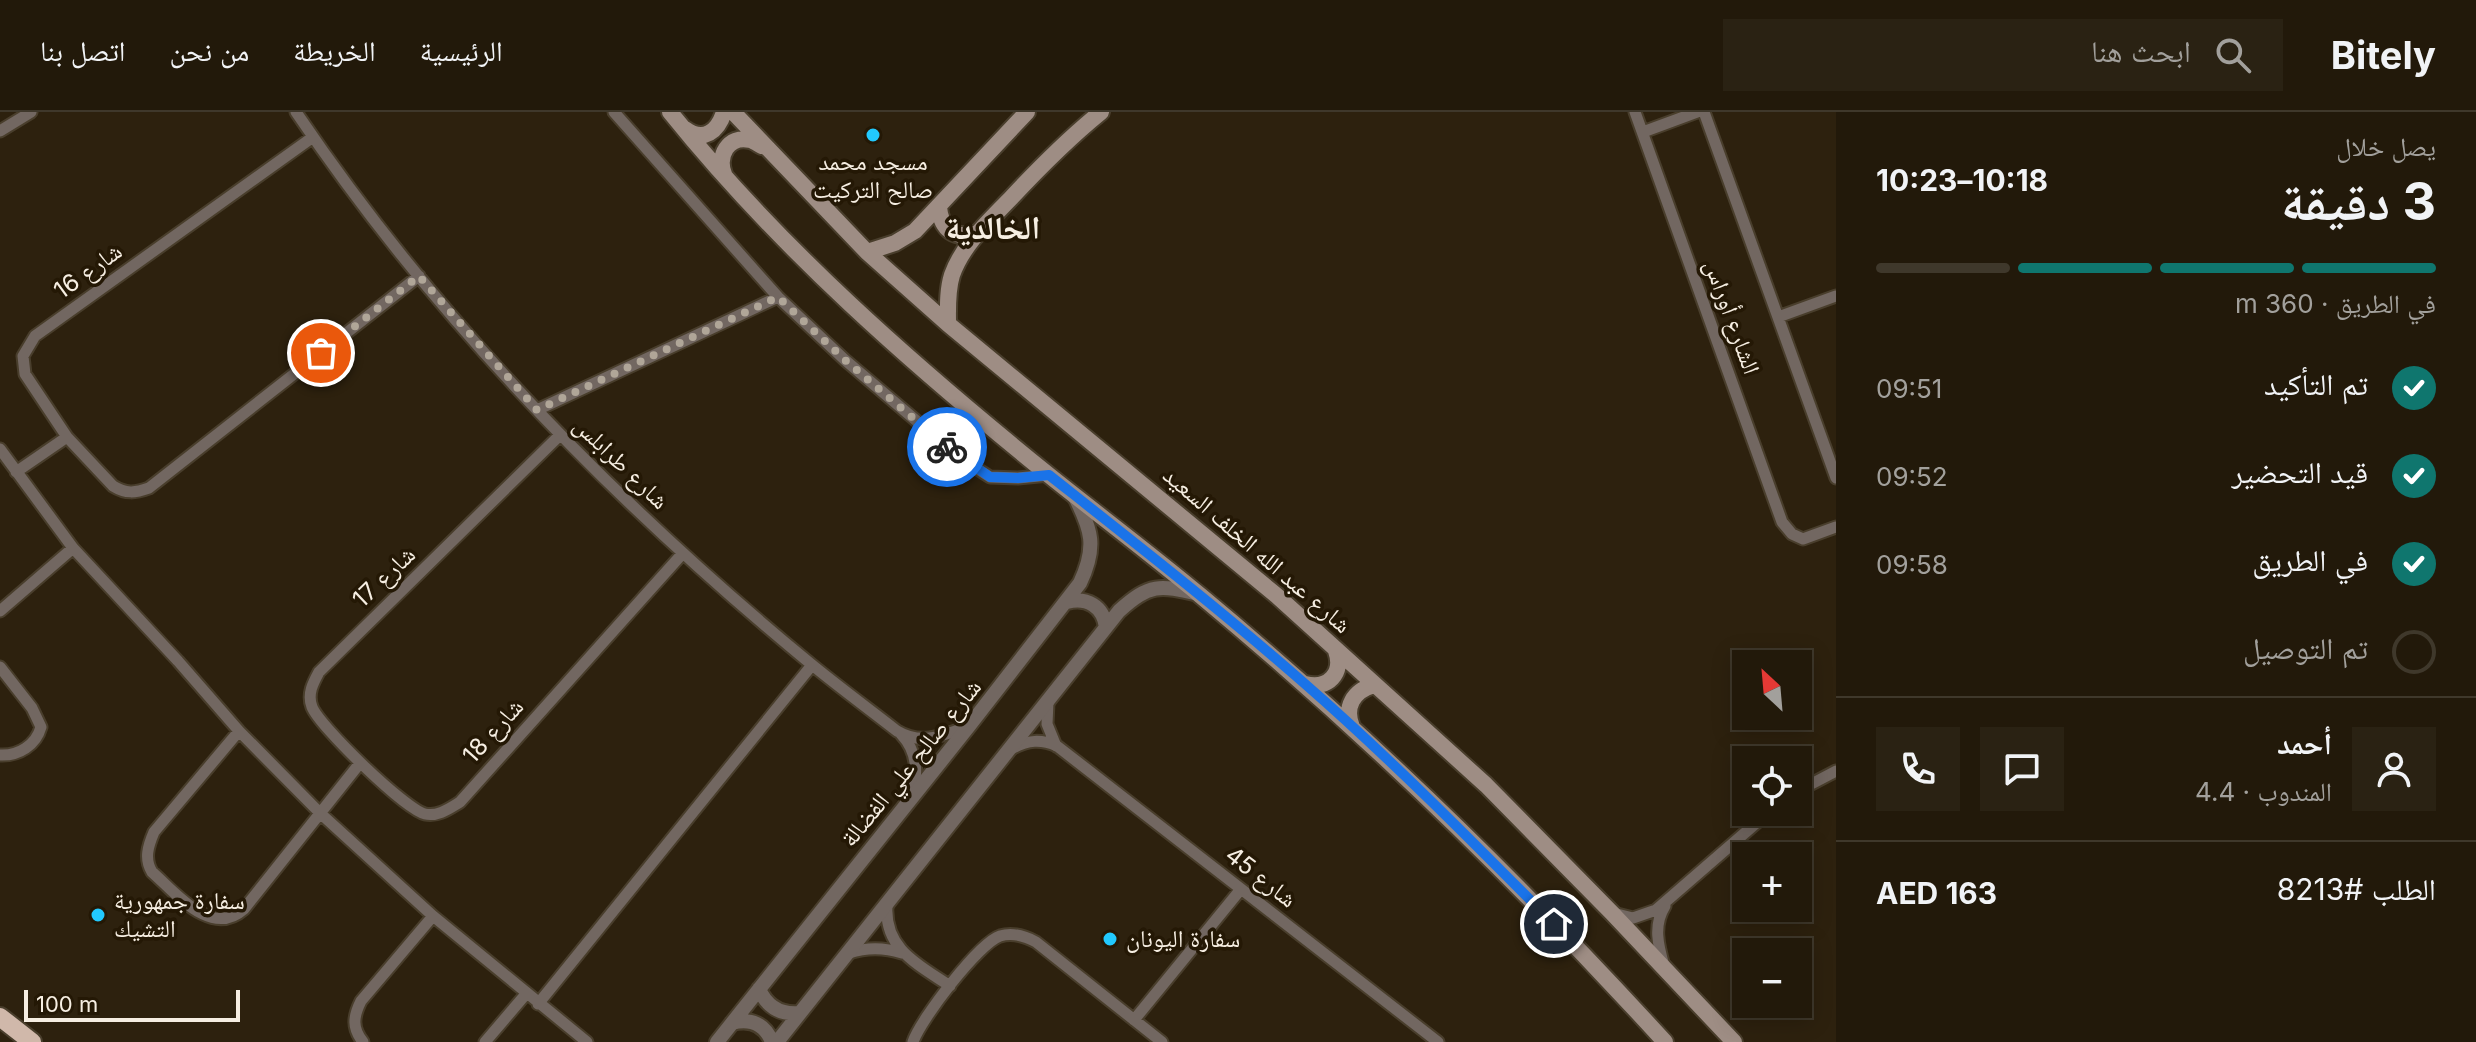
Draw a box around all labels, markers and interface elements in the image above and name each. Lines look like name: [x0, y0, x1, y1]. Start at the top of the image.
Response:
search box: [1723, 19, 2283, 91]
text: Bitely: [2331, 32, 2436, 78]
text: ابحث هنا: [2091, 33, 2191, 69]
icon: search: [2211, 33, 2255, 77]
text: اتصل بنا: [40, 34, 125, 68]
text: من نحن: [169, 34, 249, 68]
text: الخريطة: [293, 34, 376, 68]
text: الرئيسية: [420, 34, 503, 68]
marker: مسجد محمد صالح التركيت: [864, 126, 882, 144]
text: يصل خلال: [2336, 131, 2436, 162]
place label: مسجد محمد صالح التركيت: [813, 147, 933, 205]
text: 10:18–10:23: [1876, 162, 2048, 198]
text: 3 دقيقة: [2281, 170, 2436, 233]
district label: الخالدية: [946, 208, 1040, 247]
street label: شارع 16: [48, 236, 128, 306]
street label: الشارع أوراس: [1697, 256, 1767, 378]
text: في الطريق · 360 m: [2235, 288, 2436, 319]
pin: [287, 319, 355, 387]
icon: bag: [299, 331, 343, 375]
text: تم التأكيد: [2264, 366, 2368, 402]
icon: check: [2392, 366, 2436, 410]
text: 09:51: [1876, 373, 1942, 404]
courier: [907, 407, 987, 487]
street label: شارع طرابلس: [567, 410, 675, 516]
icon: bike: [925, 425, 969, 469]
text: قيد التحضير: [2231, 454, 2368, 490]
icon: check: [2392, 454, 2436, 498]
street label: شارع عبد الله الخلف السعيد: [1157, 460, 1357, 640]
text: 09:52: [1876, 461, 1948, 492]
street label: شارع 17: [346, 540, 422, 614]
text: في الطريق: [2252, 542, 2368, 578]
icon: check: [2392, 542, 2436, 586]
text: 09:58: [1876, 549, 1948, 580]
text: تم التوصيل: [2243, 630, 2368, 666]
north arrow: [1732, 650, 1812, 730]
map controls: [1732, 650, 1812, 1018]
street label: شارع صالح علي الفضالة: [834, 673, 991, 856]
street label: شارع 18: [456, 692, 530, 770]
text: أحمد: [2277, 725, 2332, 761]
button: phone: [1876, 727, 1960, 811]
button: chat: [1980, 727, 2064, 811]
button: person: [2352, 727, 2436, 811]
button: locate: [1732, 746, 1812, 826]
text: المندوب · 4.4: [2195, 776, 2332, 807]
street label: شارع 45: [1219, 840, 1303, 914]
button: +: [1732, 842, 1812, 922]
text: الطلب #8213: [2277, 871, 2436, 907]
text: AED 163: [1876, 875, 1997, 911]
place label: سفارة جمهورية التشيك: [114, 886, 245, 943]
pin: [1520, 890, 1588, 958]
icon: home: [1532, 902, 1576, 946]
marker: سفارة جمهورية التشيك: [89, 906, 107, 924]
place label: سفارة اليونان: [1126, 924, 1240, 953]
marker: سفارة اليونان: [1101, 930, 1119, 948]
button: −: [1732, 938, 1812, 1018]
scale bar: [24, 986, 240, 1022]
text: 100 m: [36, 991, 98, 1017]

